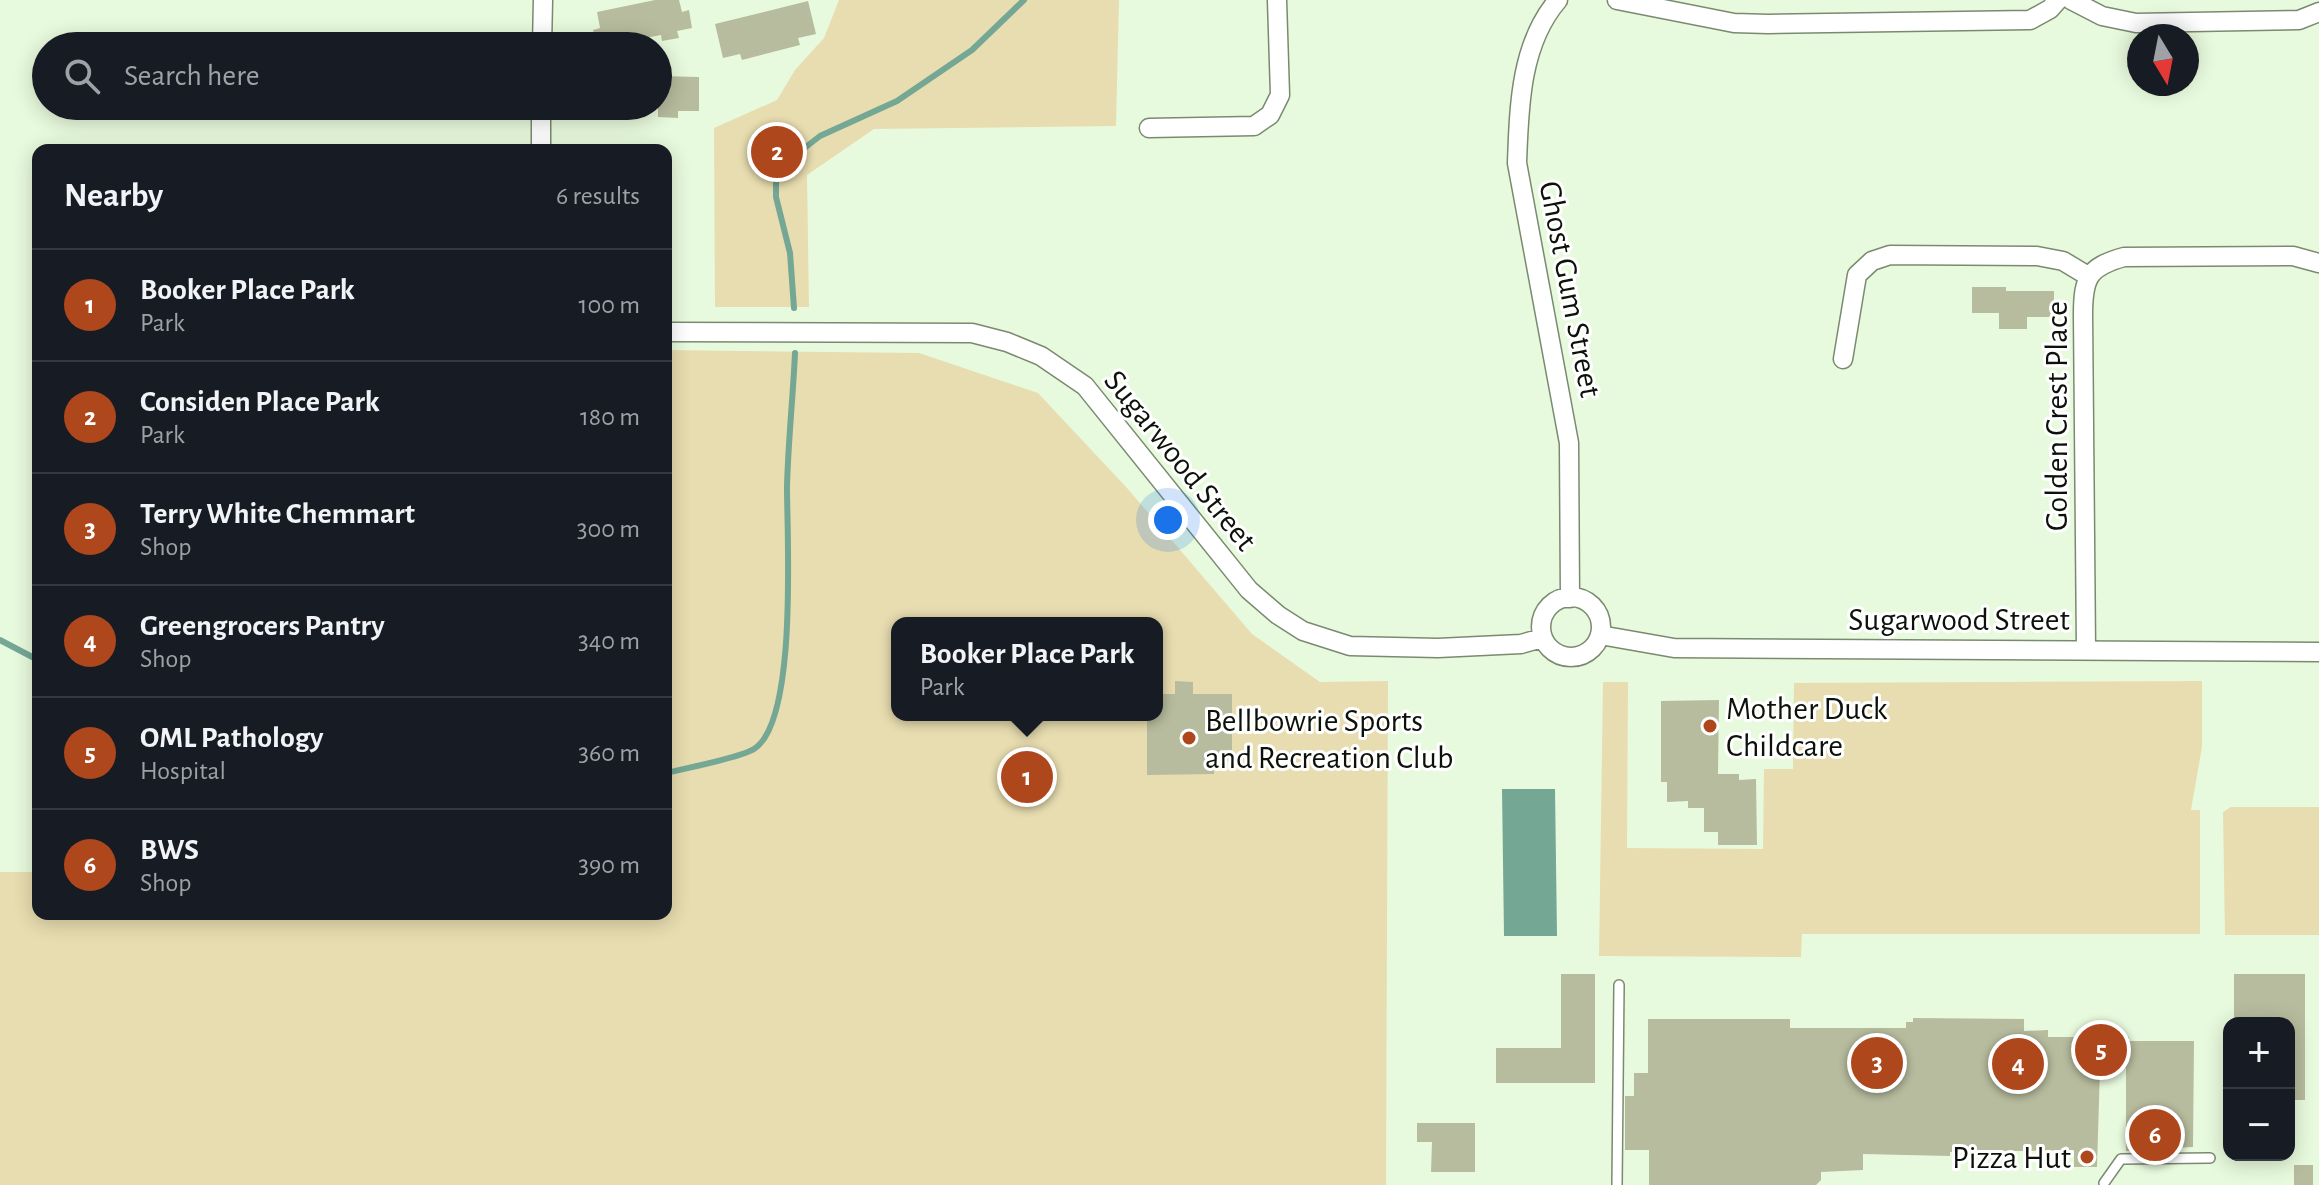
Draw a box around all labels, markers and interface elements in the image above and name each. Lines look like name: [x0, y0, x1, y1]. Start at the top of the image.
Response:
north arrow: [2127, 24, 2199, 96]
search box: [32, 32, 672, 120]
icon: search: [60, 54, 104, 98]
text: Search here: [124, 61, 260, 91]
pin: 2: [751, 122, 803, 182]
street label: Ghost Gum Street: [1533, 178, 1607, 400]
text: Nearby: [64, 179, 163, 213]
text: 6 results: [556, 183, 640, 209]
text: Booker Place Park: [140, 275, 355, 305]
text: 1: [85, 292, 95, 318]
text: 100 m: [579, 292, 640, 318]
street label: Golden Crest Place: [2041, 301, 2073, 531]
text: Park: [140, 310, 185, 336]
street label: Sugarwood Street: [1098, 364, 1262, 557]
text: Considen Place Park: [140, 387, 380, 417]
text: 2: [84, 404, 96, 430]
text: 180 m: [580, 404, 640, 430]
text: Park: [140, 422, 185, 448]
text: Terry White Chemmart: [140, 499, 415, 529]
your location: [1148, 500, 1188, 540]
text: 3: [84, 516, 96, 542]
text: 300 m: [577, 516, 640, 542]
text: Shop: [140, 534, 192, 560]
street label: Sugarwood Street: [1848, 604, 2070, 636]
text: Greengrocers Pantry: [140, 611, 385, 641]
popup: [891, 617, 1163, 721]
text: 4: [83, 628, 97, 654]
text: 340 m: [578, 628, 640, 654]
text: Booker Place Park: [920, 639, 1134, 669]
text: Shop: [140, 646, 192, 672]
text: Park: [920, 674, 965, 700]
place label: Mother Duck Childcare: [1726, 693, 1888, 762]
place label: Bellbowrie Sports and Recreation Club: [1205, 705, 1454, 774]
marker: Mother Duck Childcare: [1701, 717, 1719, 735]
text: OML Pathology: [140, 723, 323, 753]
marker: Bellbowrie Sports and Recreation Club: [1180, 729, 1198, 747]
text: 5: [84, 740, 96, 766]
text: 360 m: [578, 740, 640, 766]
pin: 1: [1001, 747, 1053, 807]
text: Hospital: [140, 758, 226, 784]
text: BWS: [140, 835, 199, 865]
text: 6: [84, 852, 96, 878]
text: 390 m: [578, 852, 640, 878]
text: Shop: [140, 870, 192, 896]
map controls: [2223, 1017, 2295, 1161]
button: +: [2223, 1017, 2295, 1089]
pin: 5: [2075, 1020, 2127, 1080]
pin: 3: [1851, 1033, 1903, 1093]
pin: 4: [1992, 1034, 2044, 1094]
button: −: [2223, 1089, 2295, 1161]
pin: 6: [2129, 1105, 2181, 1165]
place label: Pizza Hut: [1952, 1142, 2071, 1174]
marker: Pizza Hut: [2078, 1148, 2096, 1166]

